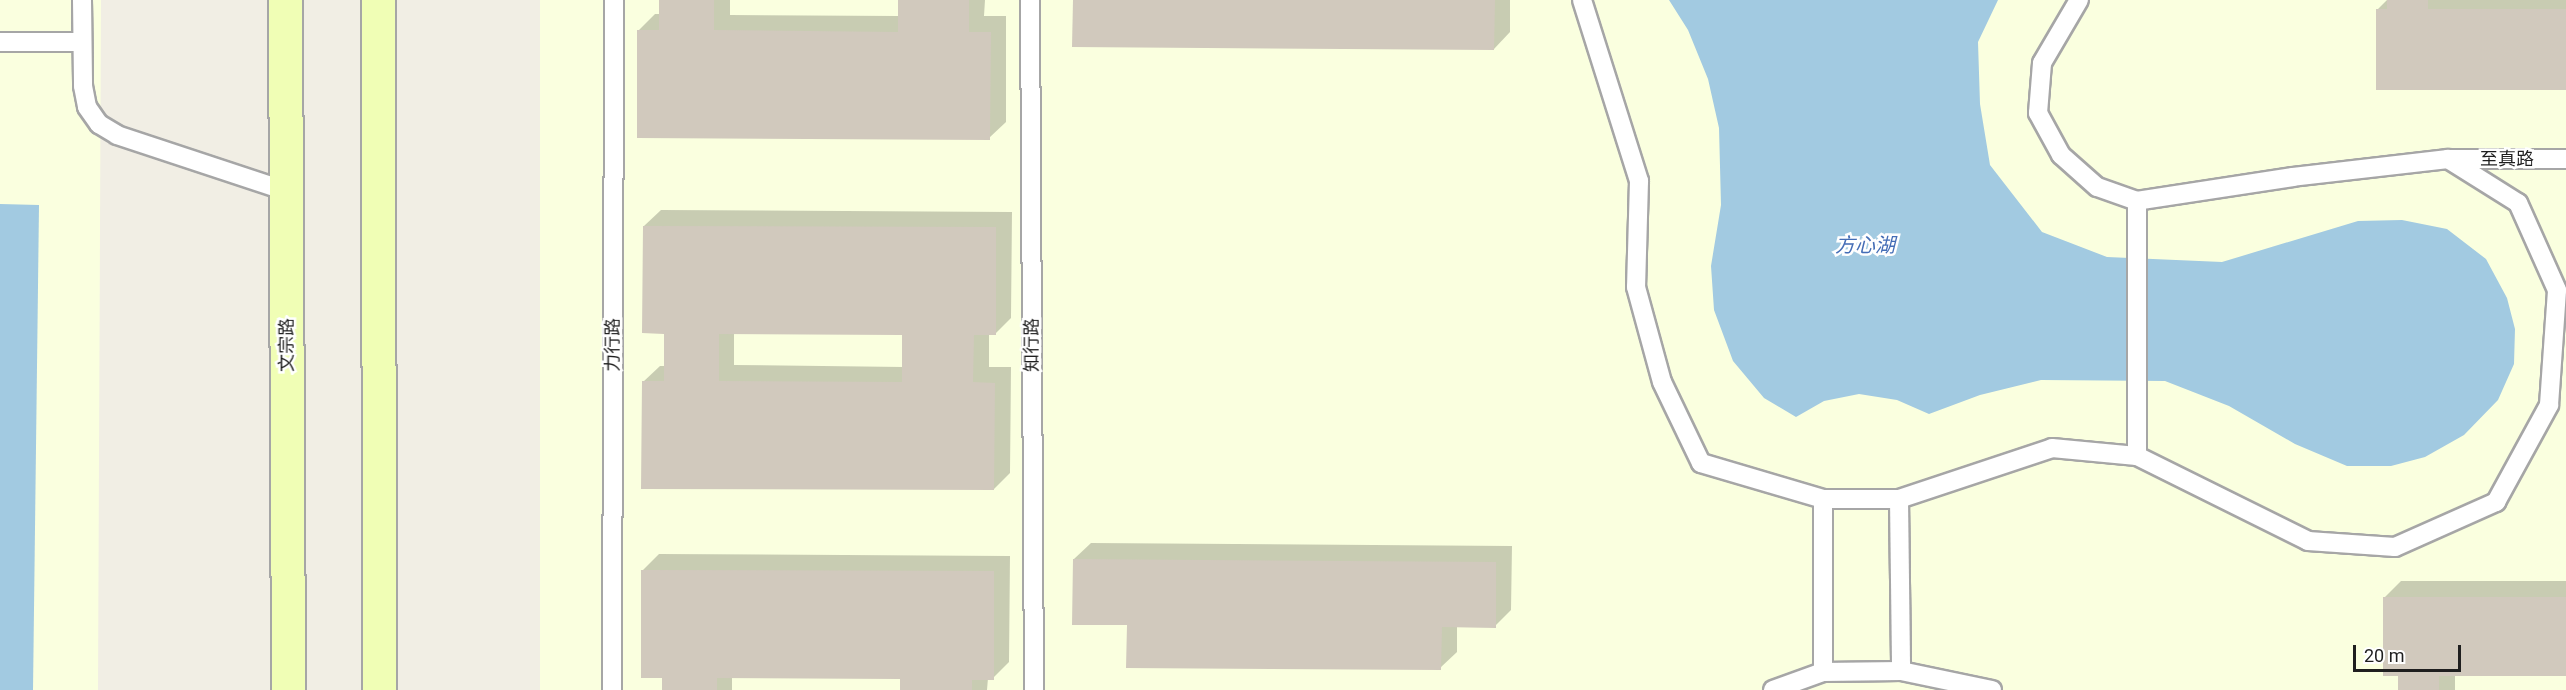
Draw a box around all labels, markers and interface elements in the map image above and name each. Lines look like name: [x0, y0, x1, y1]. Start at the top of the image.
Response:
street label: 至真路: [2480, 148, 2534, 170]
water label: 方心湖: [1835, 233, 1895, 257]
street label: 文宗路: [276, 318, 298, 372]
street label: 力行路: [602, 318, 624, 372]
street label: 知行路: [1021, 318, 1043, 372]
scale bar: [2356, 633, 2464, 671]
text: 20 m: [2364, 645, 2404, 666]

